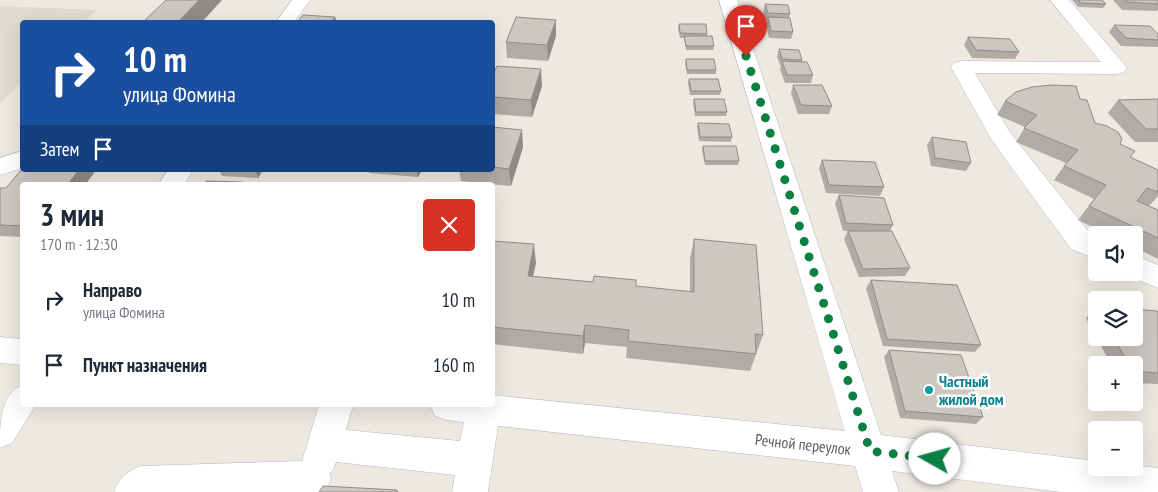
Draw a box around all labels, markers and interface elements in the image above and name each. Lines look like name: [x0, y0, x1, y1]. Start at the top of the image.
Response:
pin: [725, 5, 767, 56]
icon: arrive: [732, 12, 760, 40]
text: 10 m: [123, 36, 187, 82]
icon: right: [40, 40, 105, 105]
text: улица Фомина: [123, 80, 236, 108]
icon: arrive: [89, 135, 117, 163]
text: Затем: [40, 137, 79, 161]
text: 3 мин: [40, 195, 104, 234]
button: close: [423, 199, 475, 251]
map controls: [1088, 226, 1143, 476]
button: sound: [1088, 226, 1143, 281]
text: 170 m · 12:30: [40, 234, 118, 254]
text: Направо: [83, 278, 142, 302]
icon: right: [40, 286, 68, 314]
text: 10 m: [442, 288, 475, 312]
button: layers: [1088, 291, 1143, 346]
text: улица Фомина: [83, 302, 165, 322]
icon: arrive: [40, 351, 68, 379]
text: Пункт назначения: [83, 353, 207, 377]
text: 160 m: [433, 353, 475, 377]
button: +: [1088, 356, 1143, 411]
place label: Частный жилой дом: [938, 371, 1004, 409]
marker: Частный жилой дом: [923, 384, 935, 396]
button: −: [1088, 421, 1143, 476]
street label: Речной переулок: [754, 429, 853, 459]
position arrow: [908, 432, 960, 484]

